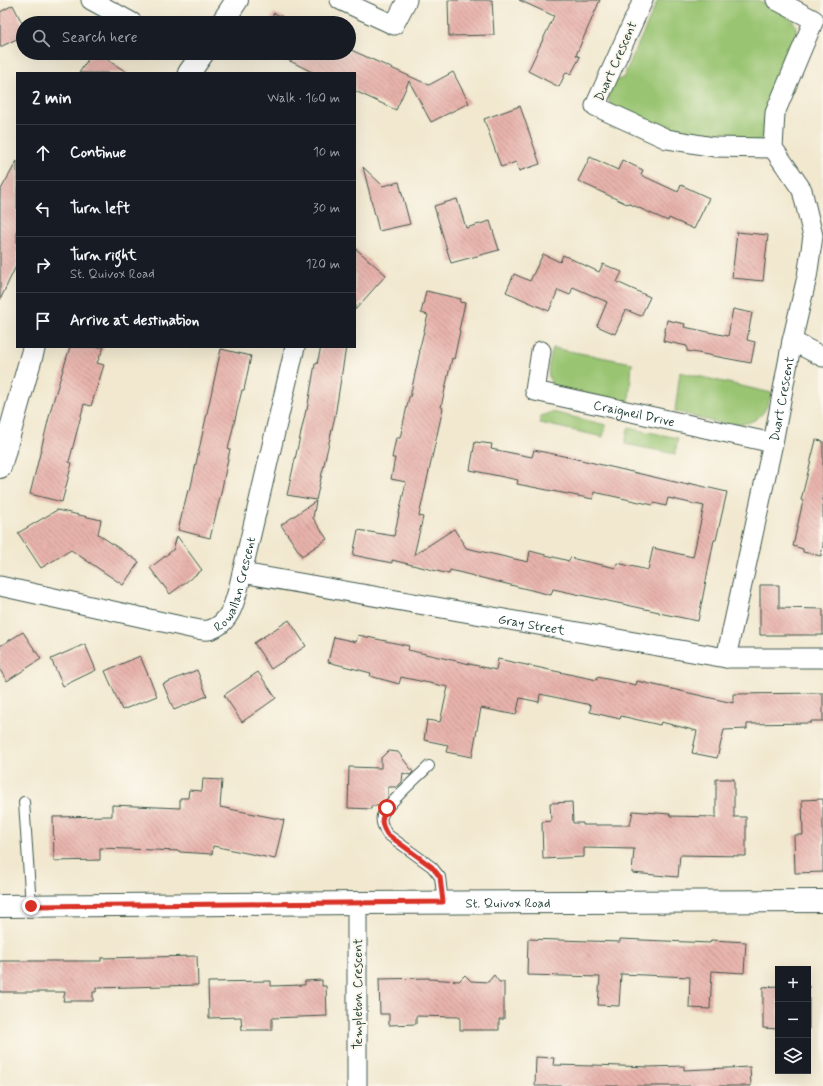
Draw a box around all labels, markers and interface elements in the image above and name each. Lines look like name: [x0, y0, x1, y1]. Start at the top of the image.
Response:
search box: [16, 16, 356, 60]
street label: Duart Crescent: [591, 19, 642, 104]
icon: search: [30, 27, 52, 49]
text: Search here: [62, 28, 138, 48]
text: 2 min: [32, 87, 72, 109]
text: Walk · 160 m: [267, 90, 340, 107]
icon: ahead: [32, 142, 54, 164]
text: Continue: [70, 143, 126, 163]
text: 10 m: [313, 144, 340, 161]
icon: left: [32, 198, 54, 220]
text: Turn left: [70, 199, 130, 219]
text: 30 m: [313, 200, 340, 217]
text: Turn right: [70, 246, 137, 266]
icon: right: [32, 254, 54, 276]
text: 120 m: [306, 256, 340, 273]
text: St. Quivox Road: [70, 266, 155, 283]
icon: arrive: [32, 310, 54, 332]
text: Arrive at destination: [70, 311, 199, 331]
street label: Duart Crescent: [766, 355, 799, 443]
street label: Craigneil Drive: [592, 397, 676, 431]
street label: Rowallan Crescent: [211, 535, 260, 637]
street label: Gray Street: [497, 611, 566, 640]
route start: [378, 799, 396, 817]
street label: St. Quivox Road: [465, 895, 551, 913]
route end: [22, 897, 40, 915]
street label: Templeton Crescent: [350, 938, 367, 1050]
map controls: [775, 966, 811, 1074]
button: +: [775, 966, 811, 1002]
button: −: [775, 1002, 811, 1038]
button: layers: [775, 1038, 811, 1074]

